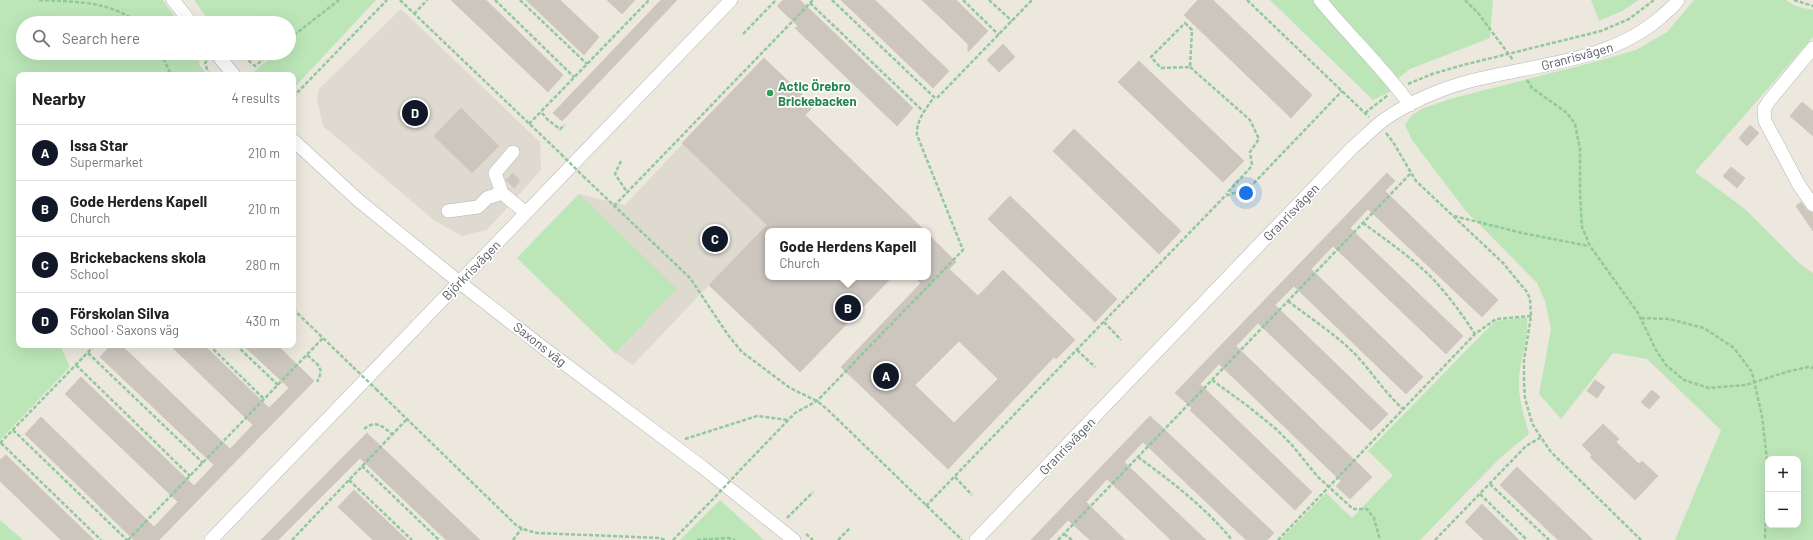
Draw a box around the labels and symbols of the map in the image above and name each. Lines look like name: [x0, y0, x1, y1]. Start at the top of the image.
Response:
street label: Granrisvägen: [1539, 39, 1615, 73]
place label: Actic Örebro Brickebacken: [778, 78, 857, 109]
marker: Actic Örebro Brickebacken: [765, 88, 775, 98]
pin: D: [402, 98, 428, 128]
street label: Granrisvägen: [1260, 180, 1322, 244]
your location: [1236, 183, 1256, 203]
pin: C: [702, 224, 728, 254]
street label: Björkrisvägen: [439, 237, 503, 303]
pin: B: [835, 293, 861, 323]
street label: Saxons väg: [510, 318, 570, 370]
pin: A: [873, 361, 899, 391]
street label: Granrisvägen: [1036, 414, 1098, 478]

